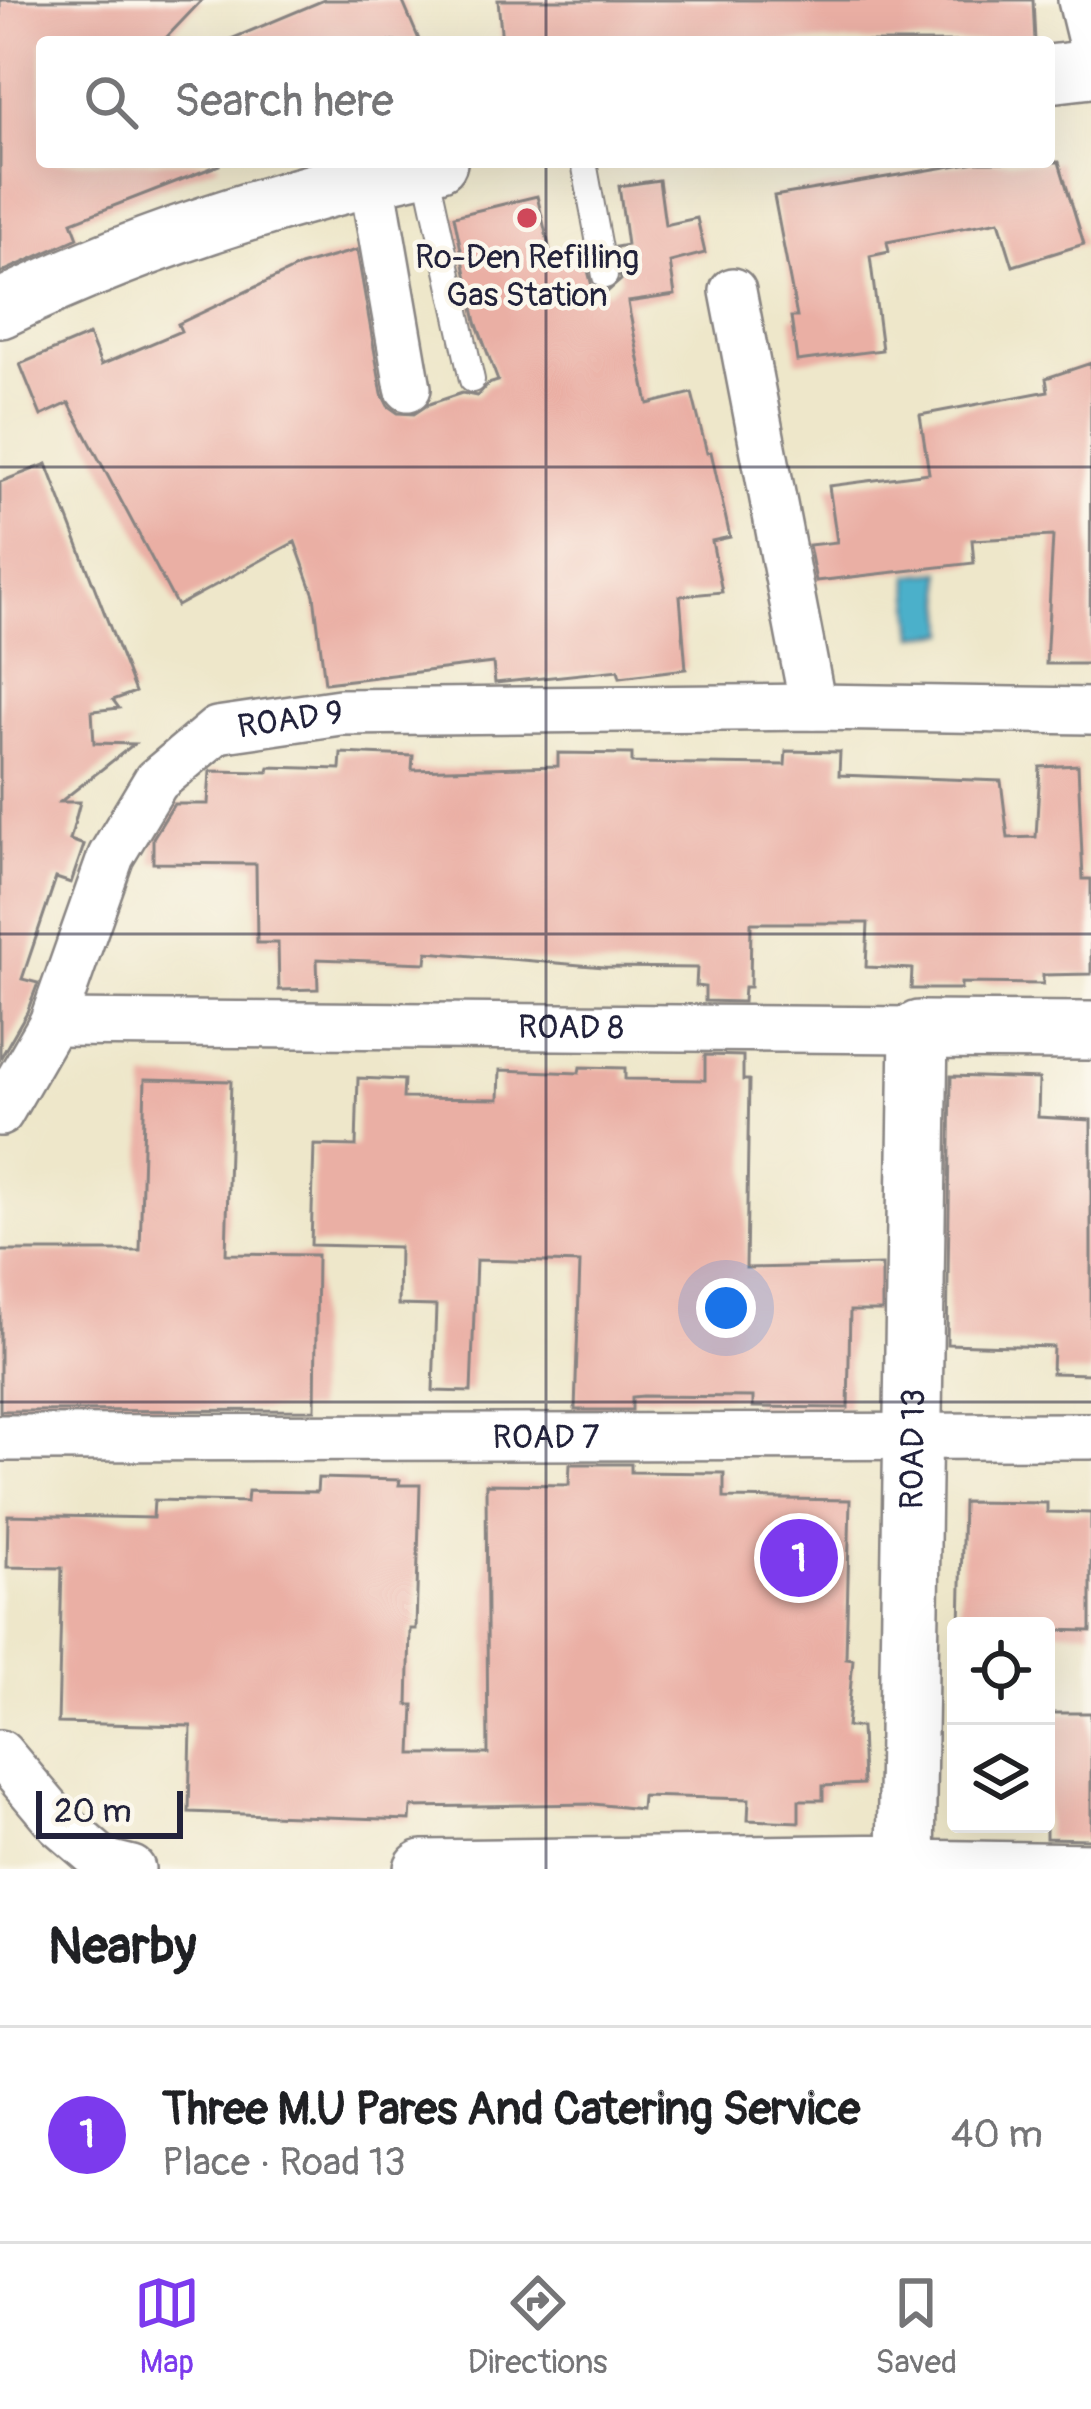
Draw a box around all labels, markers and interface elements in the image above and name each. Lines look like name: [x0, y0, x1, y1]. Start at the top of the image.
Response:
search box: [36, 36, 1055, 168]
icon: search: [78, 69, 144, 135]
text: Search here: [174, 74, 394, 130]
marker: Ro-Den Refilling Gas Station: [514, 205, 540, 231]
place label: Ro-Den Refilling Gas Station: [415, 237, 639, 316]
street label: ROAD 9: [235, 691, 346, 747]
street label: ROAD 8: [518, 1006, 624, 1048]
your location: [696, 1278, 756, 1338]
street label: ROAD 13: [891, 1388, 934, 1510]
street label: ROAD 7: [493, 1416, 599, 1458]
pin: 1: [760, 1513, 838, 1603]
map controls: [947, 1617, 1055, 1833]
button: locate: [947, 1617, 1055, 1725]
button: layers: [947, 1725, 1055, 1833]
scale bar: [36, 1785, 183, 1838]
text: 20 m: [54, 1791, 131, 1832]
text: Nearby: [48, 1915, 196, 1979]
text: Three M.U Pares And Catering Service: [162, 2082, 860, 2138]
text: 1: [79, 2110, 95, 2159]
text: 40 m: [951, 2110, 1043, 2159]
text: Place · Road 13: [162, 2138, 406, 2187]
tab: Map: [134, 2270, 200, 2383]
tab: Directions: [468, 2270, 608, 2383]
tab: Saved: [875, 2270, 957, 2383]

